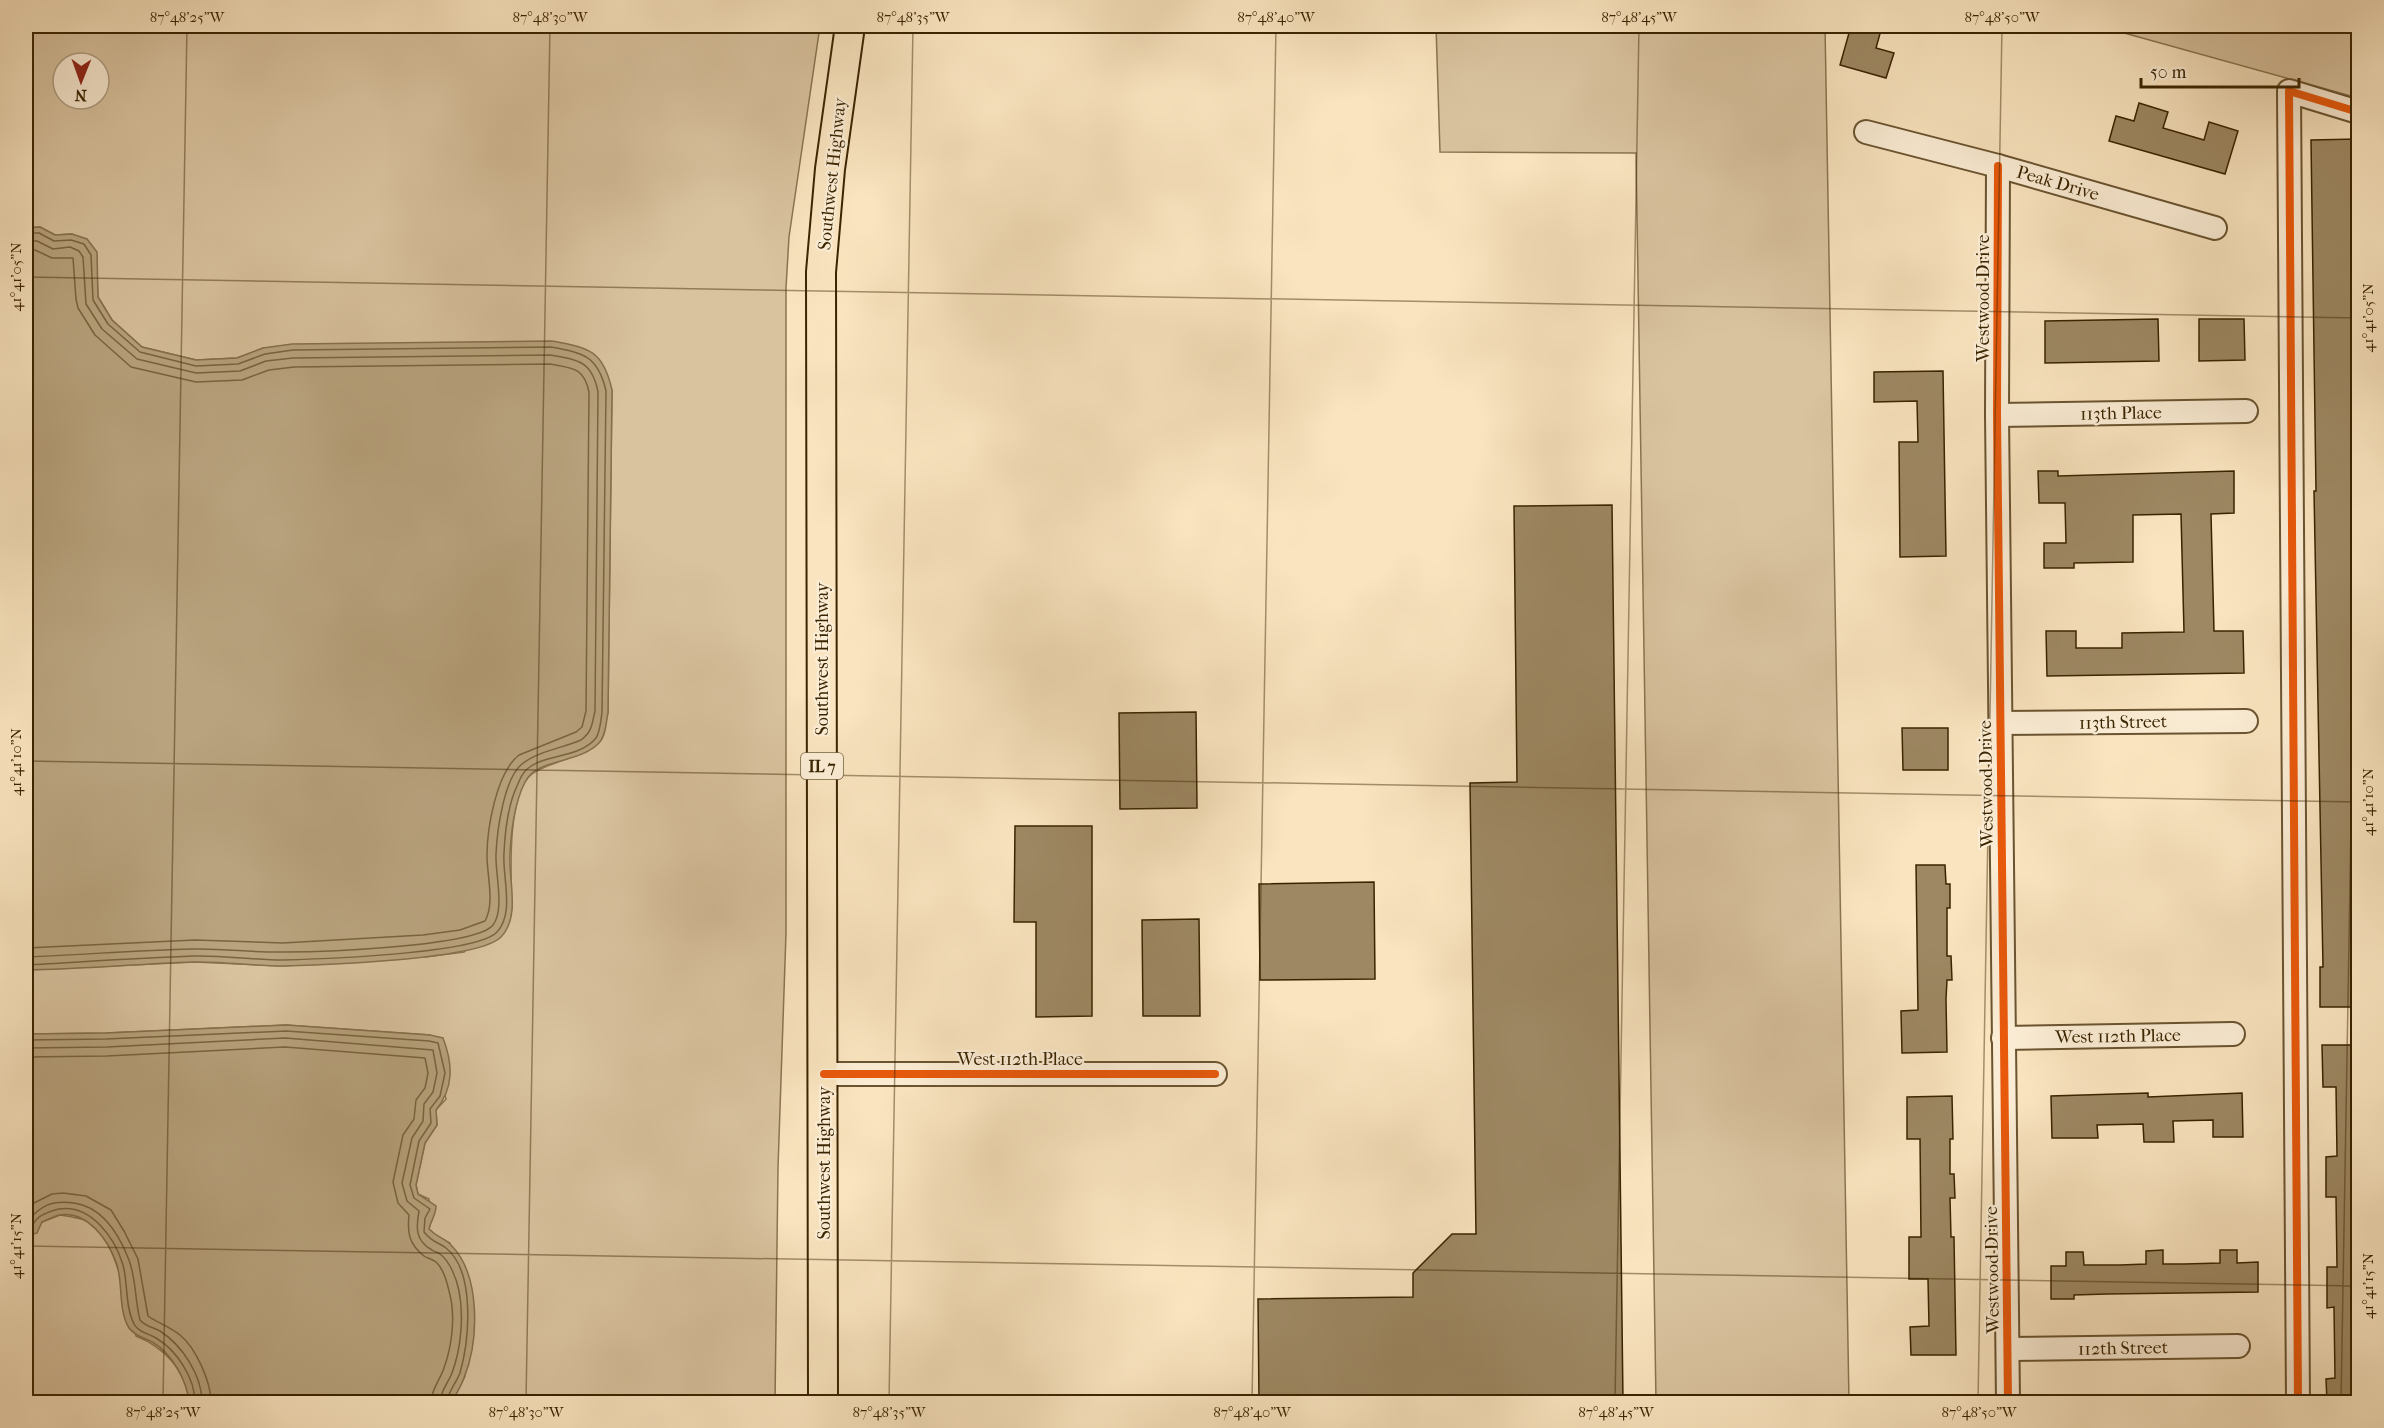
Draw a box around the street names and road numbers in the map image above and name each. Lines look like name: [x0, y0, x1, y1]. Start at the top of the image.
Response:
street label: Southwest Highway: [814, 95, 851, 251]
street label: Peak Drive: [2014, 162, 2102, 205]
street label: Westwood Drive: [1973, 234, 1994, 363]
street label: 113th Place: [2080, 402, 2162, 425]
street label: Southwest Highway: [812, 581, 833, 736]
street label: 113th Street: [2079, 711, 2168, 734]
street label: Westwood Drive: [1975, 720, 1998, 849]
road number: IL 7: [801, 753, 843, 779]
street label: West 112th Place: [2054, 1025, 2181, 1048]
street label: West 112th Place: [956, 1049, 1083, 1070]
street label: Southwest Highway: [814, 1085, 835, 1240]
street label: Westwood Drive: [1981, 1206, 2004, 1335]
street label: 112th Street: [2078, 1337, 2169, 1360]

